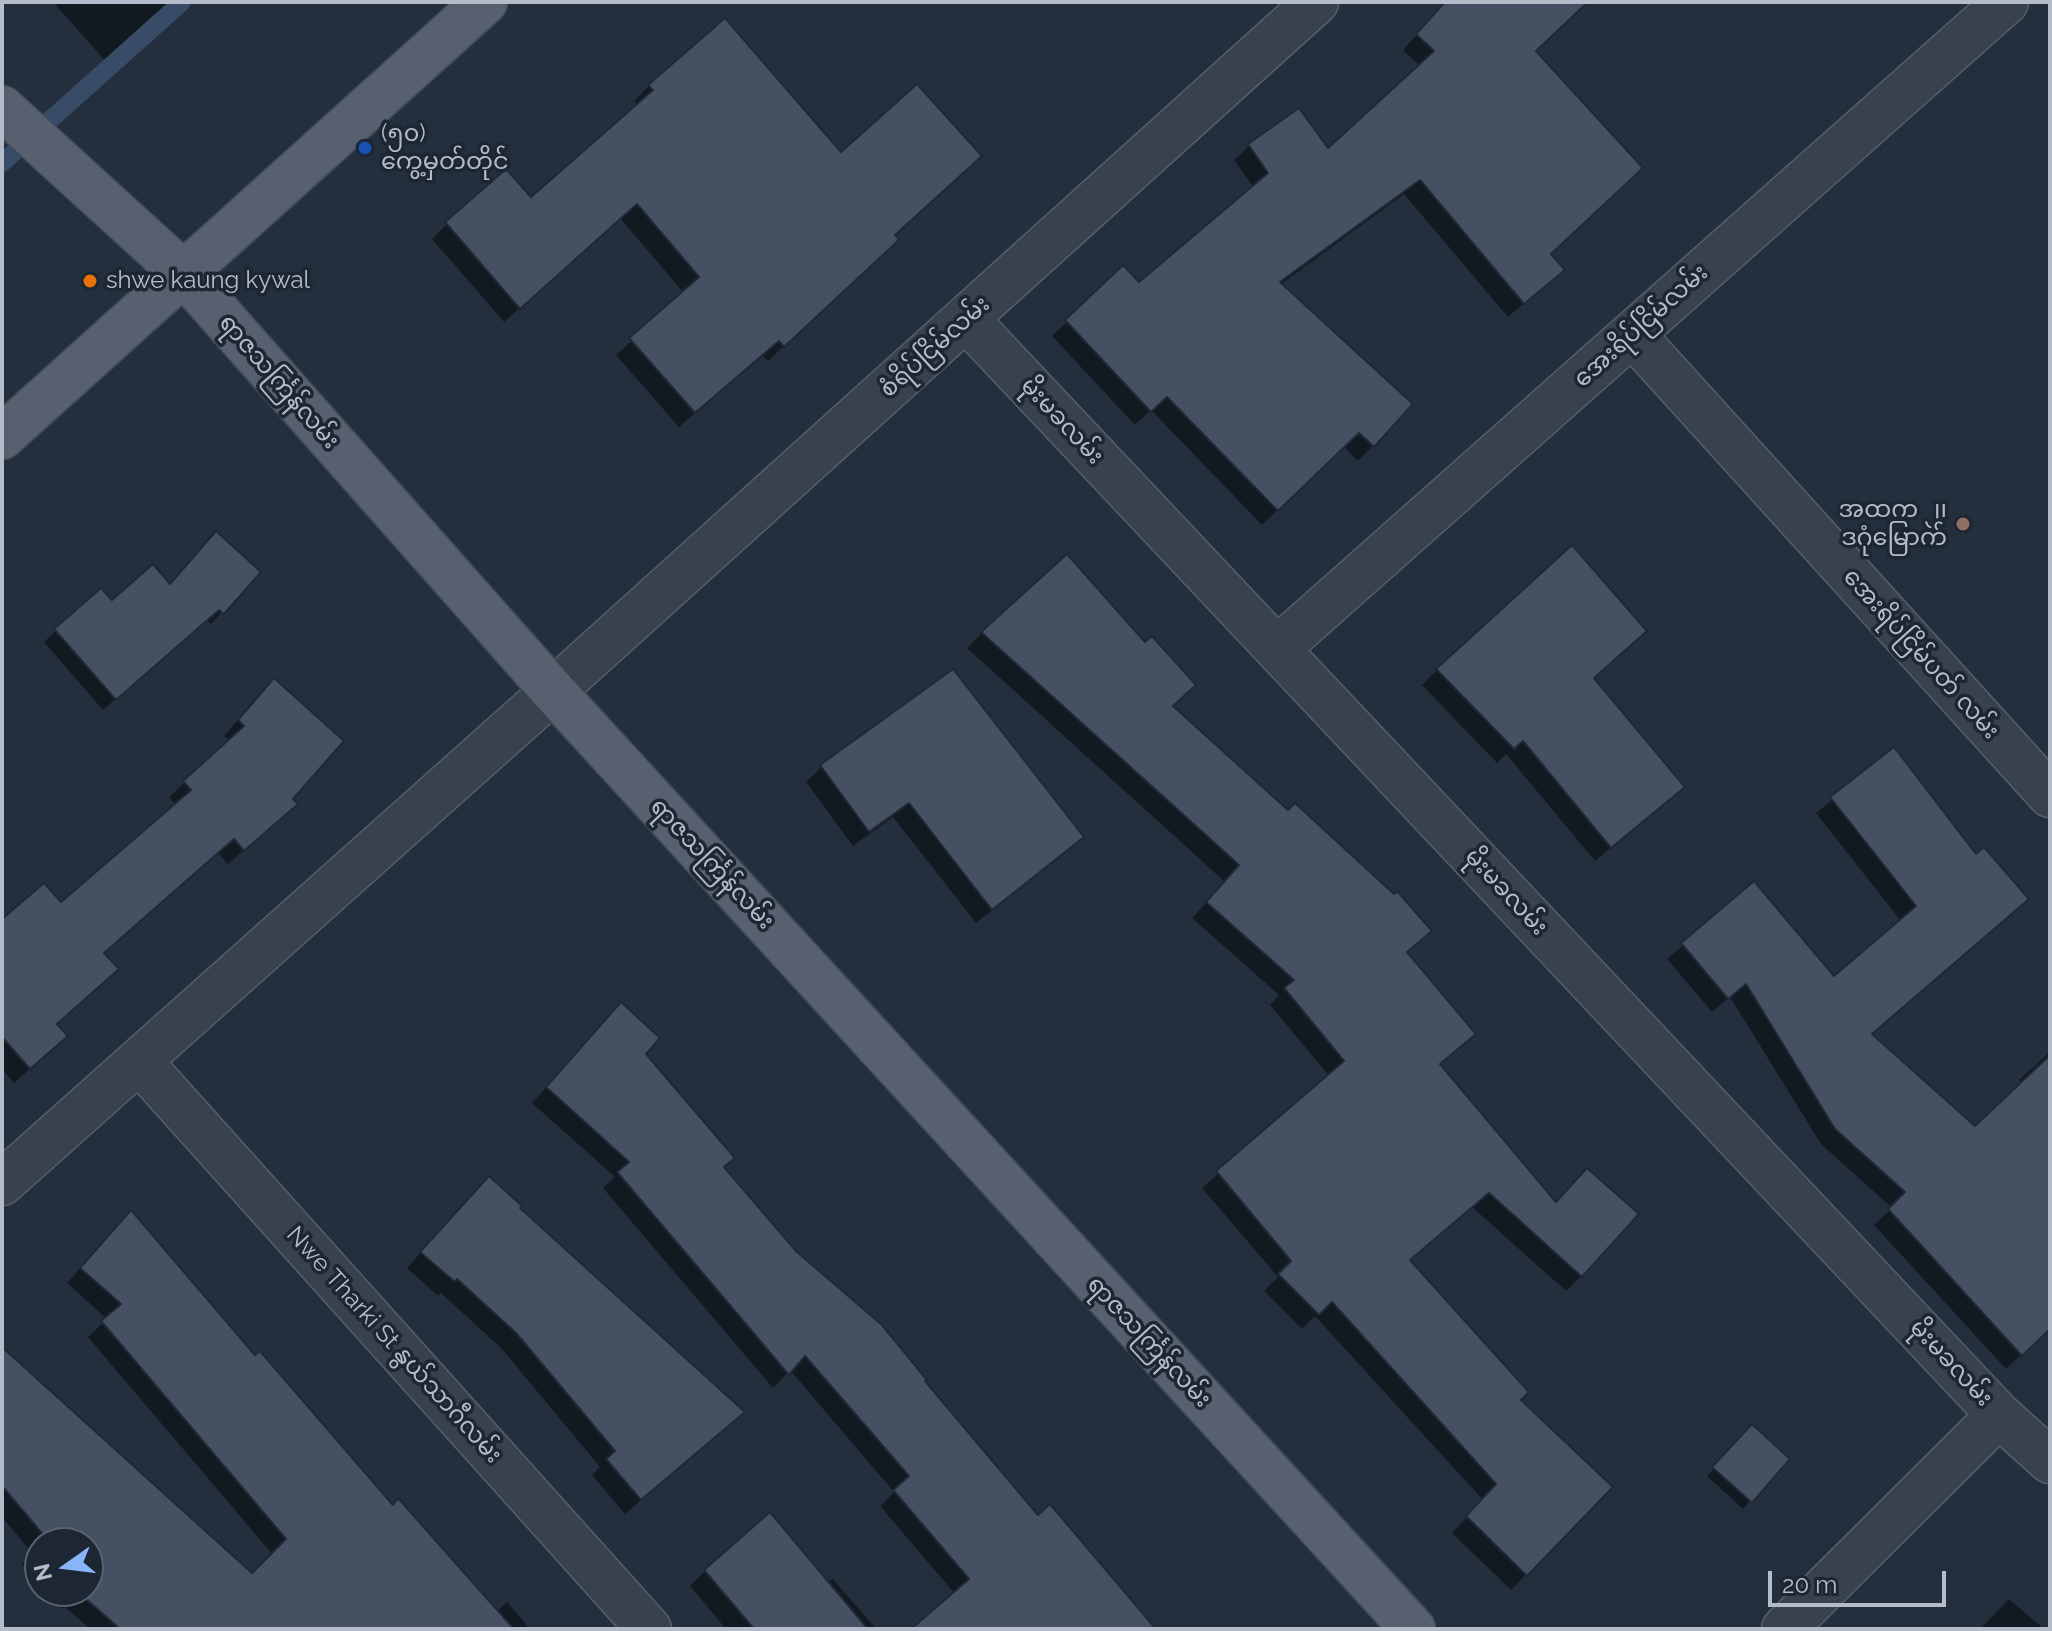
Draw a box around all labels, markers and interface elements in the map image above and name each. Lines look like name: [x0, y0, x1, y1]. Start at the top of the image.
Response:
place label: (၅၀) ကွေ့မှတ်တိုင်: [381, 120, 509, 176]
marker: (၅၀) ကွေ့မှတ်တိုင်: [356, 139, 374, 157]
street label: အေးရိပ်ငြိမ်လမ်း: [1568, 258, 1714, 394]
place label: shwe kaung kywal: [106, 267, 310, 295]
marker: shwe kaung kywal: [81, 272, 99, 290]
street label: စံရိပ်ငြိမ်လမ်း: [874, 290, 996, 404]
street label: ရာဇသင်္ကြန်လမ်း: [213, 309, 345, 455]
street label: မိုးမခလမ်း: [1014, 371, 1110, 471]
place label: အထက ၂၊ ဒဂုံမြောက်: [1839, 496, 1947, 552]
marker: အထက ၂၊ ဒဂုံမြောက်: [1954, 515, 1972, 533]
street label: အေးရိပ်ငြိမ်ပတ် လမ်း: [1837, 563, 2005, 745]
street label: ရာဇသင်္ကြန်လမ်း: [644, 793, 780, 935]
street label: မိုးမခလမ်း: [1458, 842, 1554, 942]
street label: Nwe Tharki St နွယ်သာဂီလမ်း: [280, 1221, 508, 1469]
street label: ရာဇသင်္ကြန်လမ်း: [1081, 1271, 1217, 1413]
street label: မိုးမခလမ်း: [1903, 1313, 1999, 1413]
north arrow: [24, 1527, 104, 1607]
scale bar: [1772, 1555, 1950, 1605]
text: N: [28, 1561, 57, 1584]
text: 20 m: [1782, 1570, 1837, 1599]

